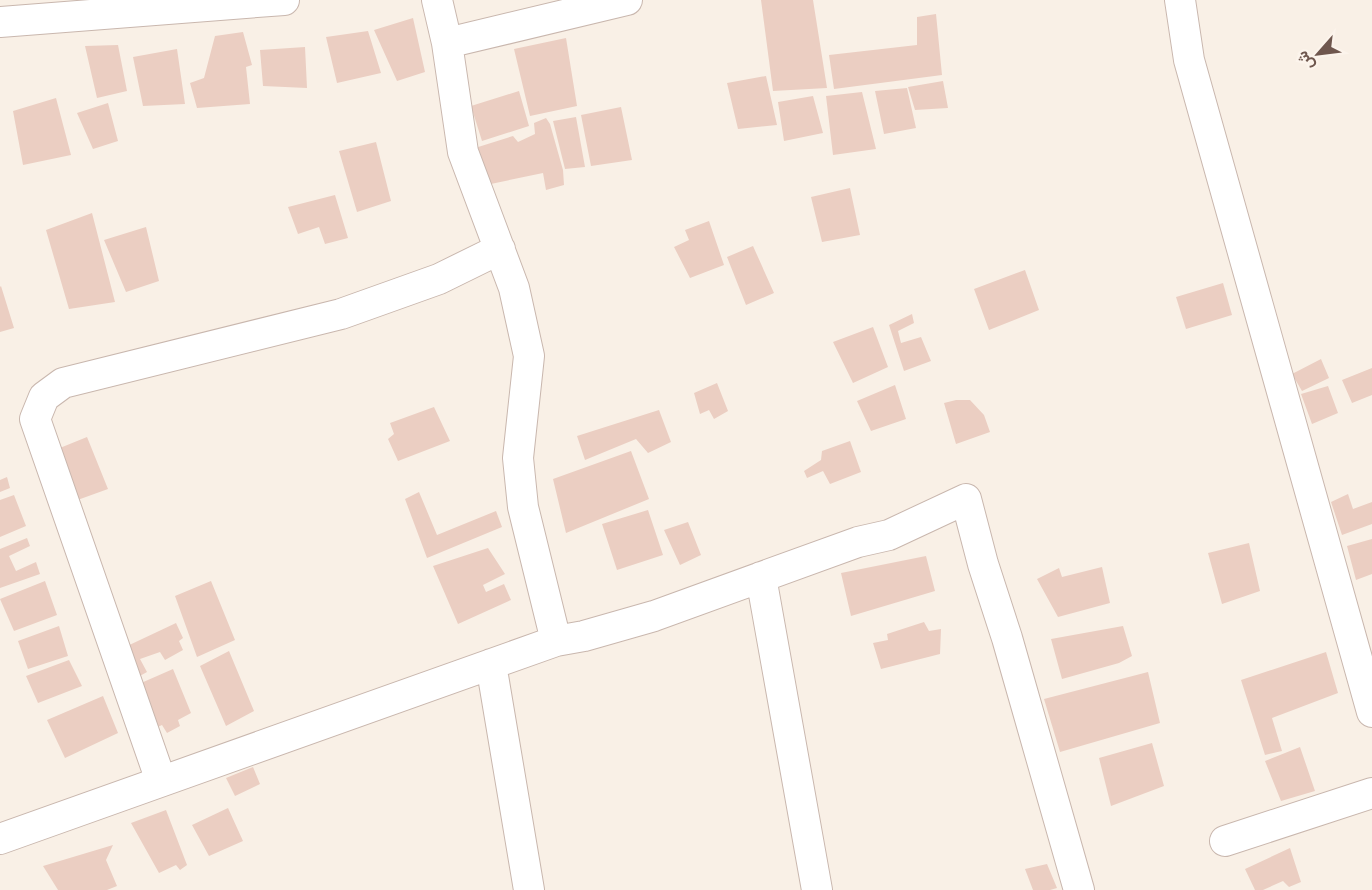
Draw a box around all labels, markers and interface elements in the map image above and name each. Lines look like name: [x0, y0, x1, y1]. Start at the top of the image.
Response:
north arrow: [1288, 24, 1348, 84]
text: ش: [1290, 47, 1320, 75]

